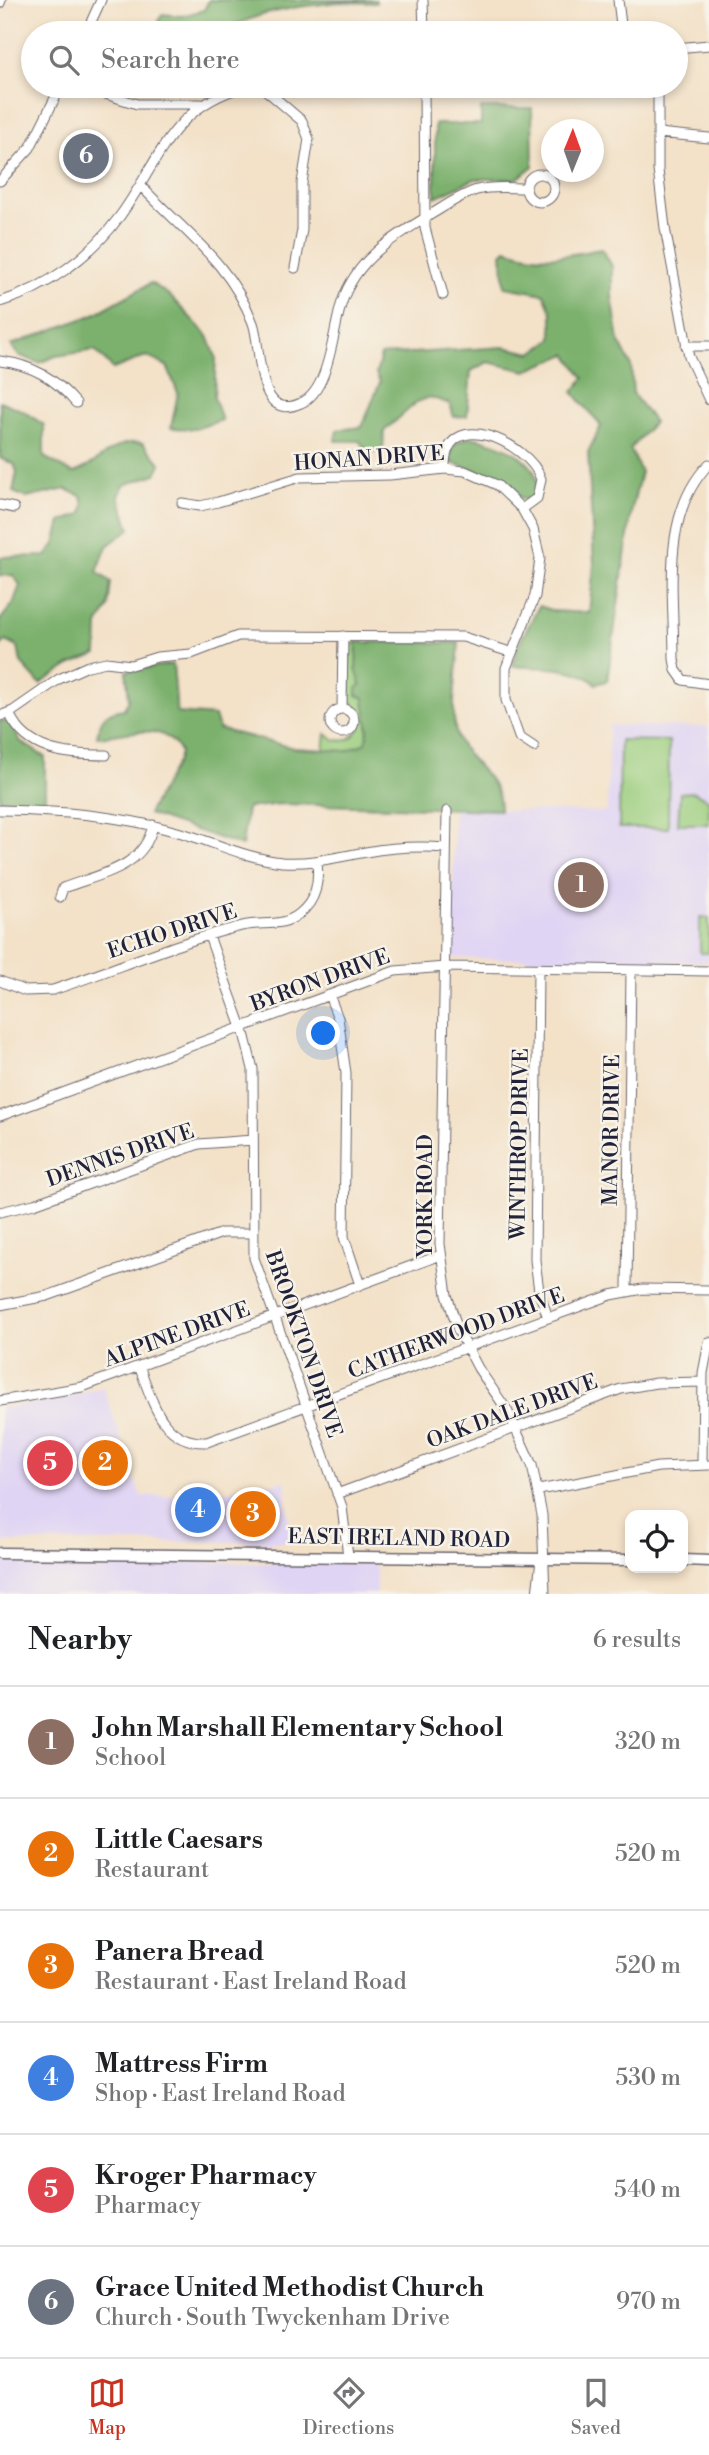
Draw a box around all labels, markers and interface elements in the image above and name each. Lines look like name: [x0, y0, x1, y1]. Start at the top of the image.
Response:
search box: [21, 21, 688, 98]
icon: search: [45, 41, 83, 79]
text: Search here: [101, 44, 240, 76]
north arrow: [541, 119, 604, 182]
pin: 6: [63, 130, 109, 182]
street label: HONAN DRIVE: [293, 441, 445, 477]
pin: 1: [558, 859, 604, 911]
street label: ECHO DRIVE: [104, 899, 240, 965]
street label: BYRON DRIVE: [246, 944, 393, 1018]
your location: [306, 1016, 340, 1050]
street label: WINTHROP DRIVE: [505, 1048, 535, 1241]
street label: MANOR DRIVE: [598, 1054, 626, 1206]
street label: DENNIS DRIVE: [43, 1118, 198, 1193]
street label: YORK ROAD: [413, 1134, 439, 1259]
street label: BROOKTON DRIVE: [258, 1246, 347, 1441]
street label: CATHERWOOD DRIVE: [344, 1283, 568, 1385]
street label: ALPINE DRIVE: [100, 1296, 254, 1374]
street label: OAK DALE DRIVE: [423, 1369, 601, 1455]
pin: 5: [27, 1437, 73, 1489]
pin: 2: [82, 1437, 128, 1489]
pin: 4: [175, 1484, 221, 1536]
pin: 3: [230, 1488, 276, 1540]
map controls: [625, 1510, 688, 1573]
button: locate: [625, 1510, 688, 1573]
street label: EAST IRELAND ROAD: [287, 1524, 510, 1554]
text: Nearby: [28, 1621, 132, 1659]
text: 6 results: [593, 1626, 681, 1654]
text: John Marshall Elementary School: [95, 1712, 503, 1744]
text: 1: [45, 1728, 57, 1756]
text: 320 m: [615, 1728, 681, 1756]
text: School: [95, 1744, 166, 1772]
text: Little Caesars: [95, 1824, 263, 1856]
text: 2: [44, 1840, 58, 1868]
text: 520 m: [615, 1840, 681, 1868]
text: Restaurant: [95, 1856, 209, 1884]
text: Panera Bread: [95, 1936, 264, 1968]
text: 3: [44, 1952, 58, 1980]
text: 520 m: [615, 1952, 681, 1980]
text: Restaurant · East Ireland Road: [95, 1968, 407, 1996]
text: Mattress Firm: [95, 2048, 268, 2080]
text: 4: [43, 2064, 59, 2092]
text: 530 m: [615, 2064, 681, 2092]
text: Shop · East Ireland Road: [95, 2080, 345, 2108]
text: Kroger Pharmacy: [95, 2160, 317, 2192]
text: 5: [44, 2176, 58, 2204]
text: 540 m: [614, 2176, 681, 2204]
text: Pharmacy: [95, 2192, 201, 2220]
text: Grace United Methodist Church: [95, 2272, 484, 2304]
text: 6: [44, 2288, 58, 2316]
text: 970 m: [616, 2288, 681, 2316]
text: Church · South Twyckenham Drive: [95, 2304, 450, 2332]
tab: Map: [88, 2374, 126, 2440]
tab: Directions: [303, 2374, 394, 2440]
tab: Saved: [571, 2374, 621, 2440]

